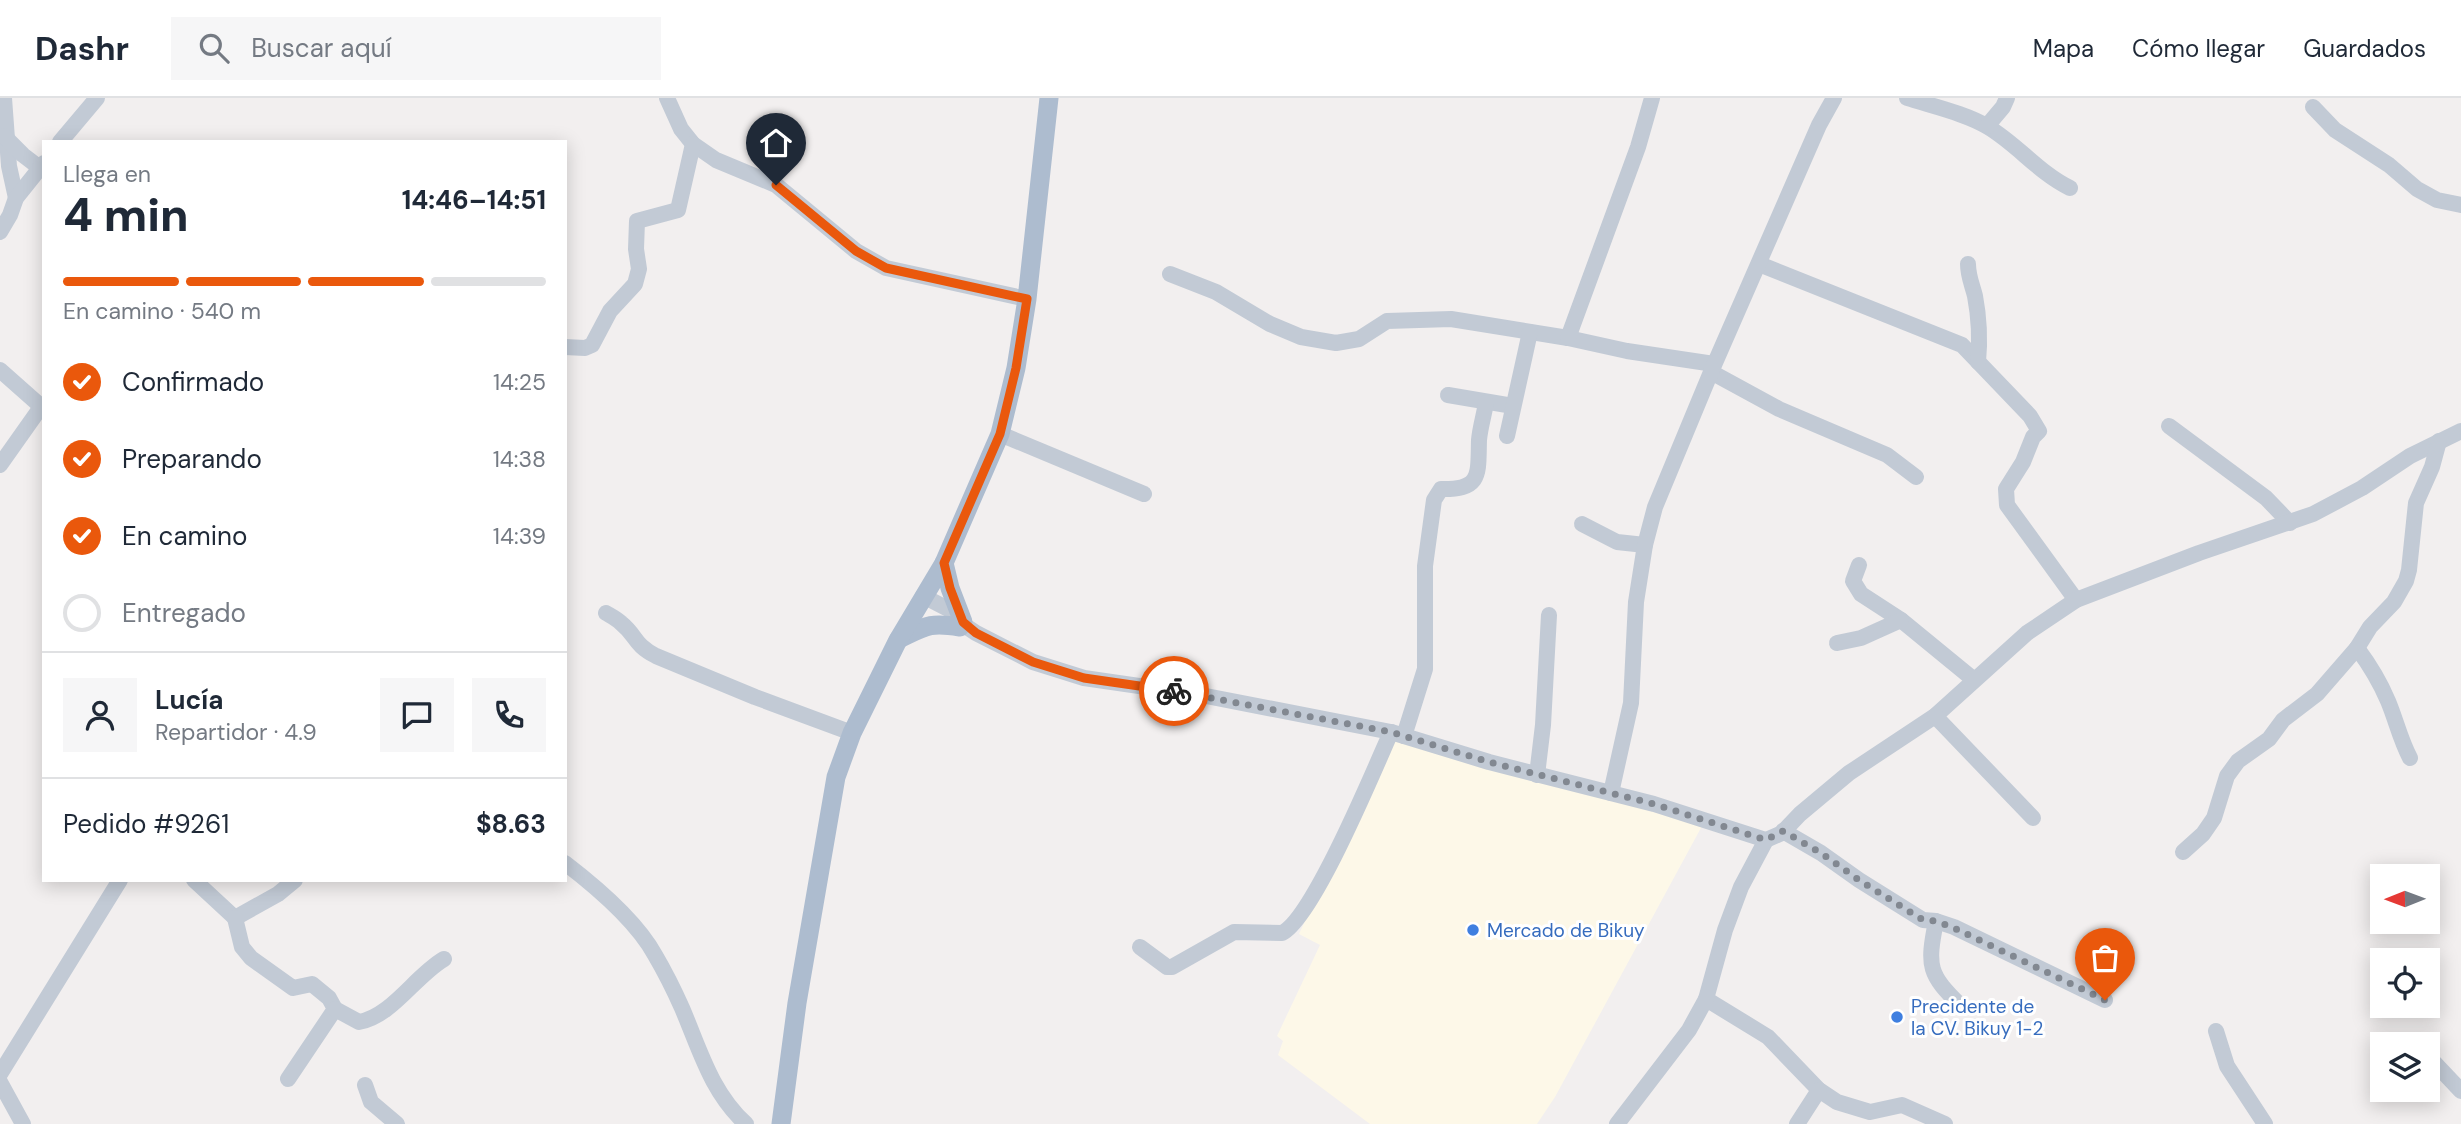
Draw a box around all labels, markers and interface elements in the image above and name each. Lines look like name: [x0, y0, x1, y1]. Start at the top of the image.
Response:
search box: [171, 17, 661, 80]
text: Dashr: [35, 27, 129, 70]
icon: search: [195, 29, 233, 67]
text: Buscar aquí: [251, 31, 391, 65]
text: Mapa: [2033, 33, 2094, 64]
text: Cómo llegar: [2132, 33, 2265, 64]
text: Guardados: [2303, 33, 2426, 64]
pin: [746, 113, 806, 185]
icon: home: [757, 124, 795, 162]
text: Llega en: [63, 159, 151, 189]
text: 14:46–14:51: [402, 183, 546, 217]
text: 4 min: [63, 185, 189, 245]
text: En camino · 540 m: [63, 296, 261, 326]
icon: check: [63, 363, 101, 401]
text: Confirmado: [122, 365, 264, 399]
text: 14:25: [493, 367, 546, 397]
icon: check: [63, 440, 101, 478]
text: Preparando: [122, 442, 262, 476]
text: 14:38: [493, 444, 546, 474]
icon: check: [63, 517, 101, 555]
text: En camino: [122, 519, 247, 553]
text: 14:39: [493, 521, 546, 551]
text: Entregado: [122, 596, 246, 630]
courier: [1139, 656, 1209, 726]
icon: bike: [1155, 672, 1193, 710]
button: person: [63, 678, 137, 752]
button: chat: [380, 678, 454, 752]
button: phone: [472, 678, 546, 752]
text: Lucía: [155, 683, 223, 717]
text: Repartidor · 4.9: [155, 717, 317, 747]
text: Pedido #9261: [63, 807, 229, 841]
text: $8.63: [476, 807, 546, 841]
north arrow: [2370, 864, 2440, 934]
map controls: [2370, 864, 2440, 1102]
place label: Mercado de Bikuy: [1487, 918, 1645, 943]
marker: Mercado de Bikuy: [1465, 922, 1481, 938]
pin: [2075, 928, 2135, 1000]
icon: bag: [2086, 939, 2124, 977]
button: locate: [2370, 948, 2440, 1018]
place label: Precidente de la CV. Bikuy 1-2: [1911, 994, 2044, 1041]
marker: Precidente de la CV. Bikuy 1-2: [1889, 1009, 1905, 1025]
button: layers: [2370, 1032, 2440, 1102]

